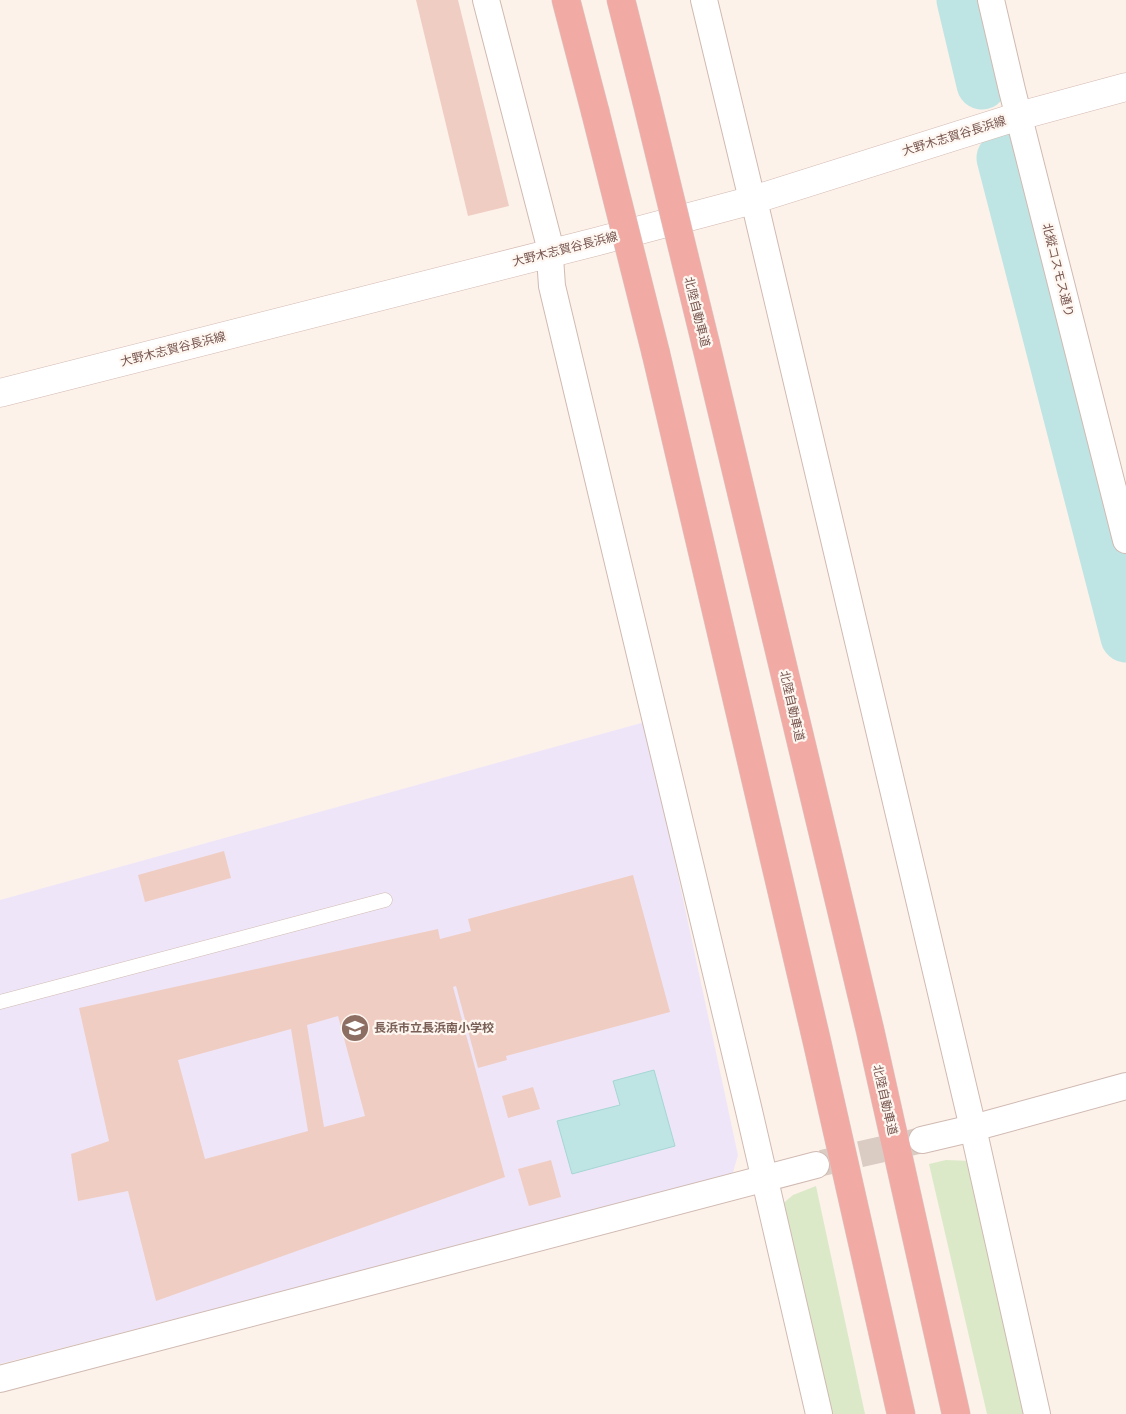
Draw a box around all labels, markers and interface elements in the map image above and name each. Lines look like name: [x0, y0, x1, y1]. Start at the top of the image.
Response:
street label: 大野木志賀谷長浜線: [900, 114, 1008, 158]
street label: 北縦コスモス通り: [1040, 222, 1076, 318]
street label: 大野木志賀谷長浜線: [511, 229, 619, 269]
street label: 北陸自動車道: [681, 275, 713, 349]
street label: 大野木志賀谷長浜線: [119, 329, 227, 369]
street label: 北陸自動車道: [777, 669, 807, 743]
school or university icon: 長浜市立長浜南小学校: [340, 1013, 370, 1043]
place label: 長浜市立長浜南小学校: [374, 1021, 494, 1035]
street label: 北陸自動車道: [870, 1063, 900, 1137]

